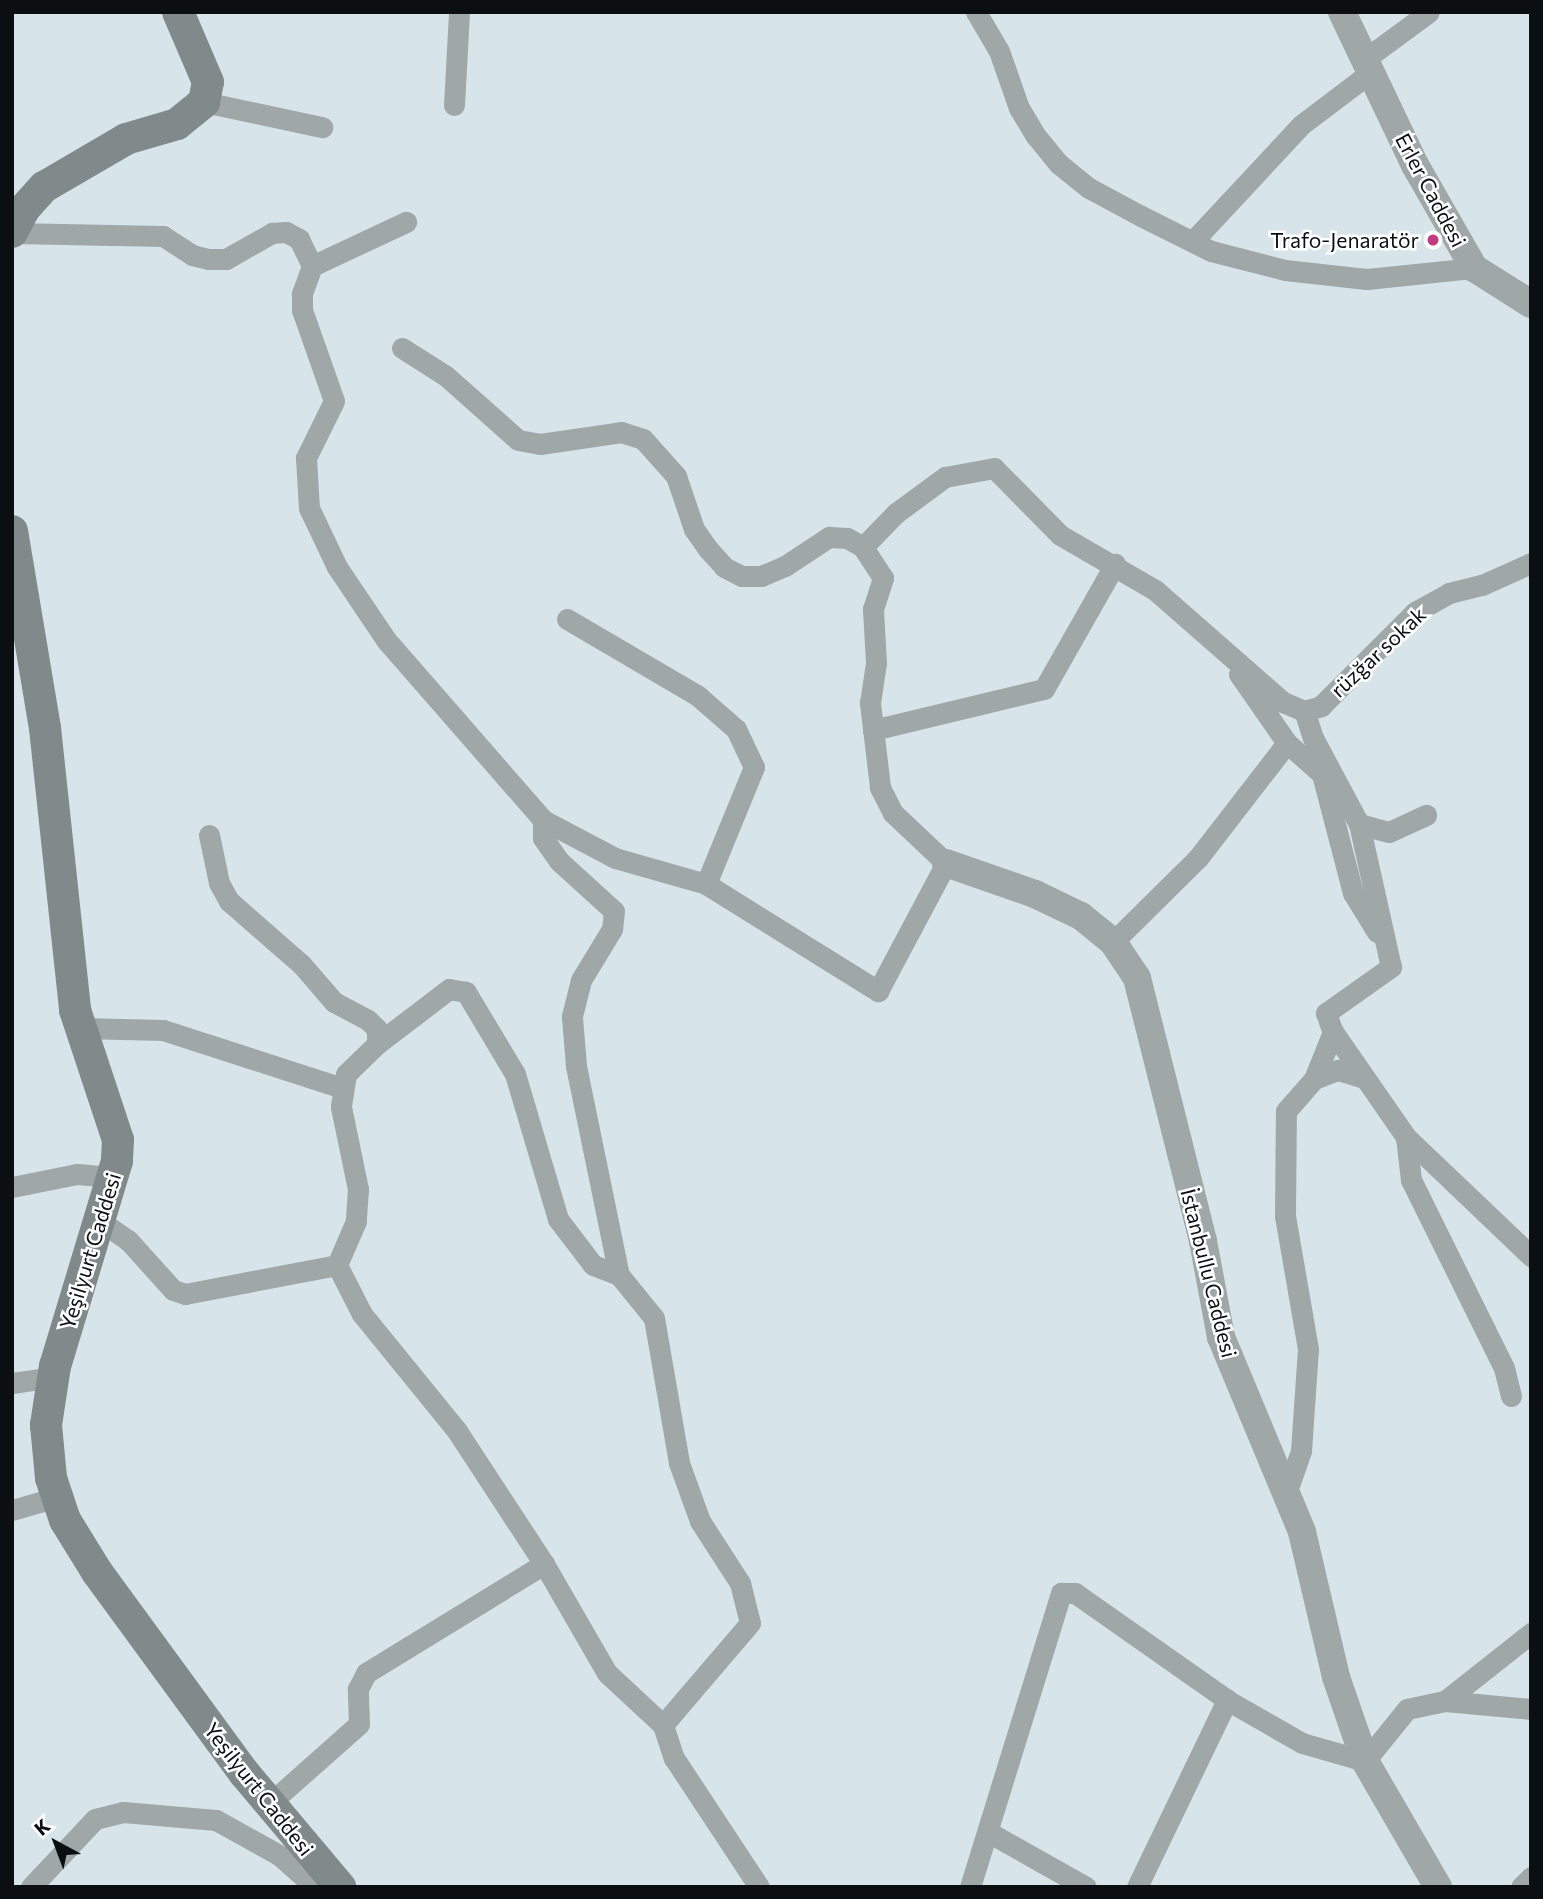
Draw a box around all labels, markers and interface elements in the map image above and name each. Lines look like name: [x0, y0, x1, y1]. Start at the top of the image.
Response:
street label: Erler Caddesi: [1390, 129, 1472, 251]
place label: Trafo-Jenaratör: [1270, 227, 1419, 253]
marker: Trafo-Jenaratör: [1425, 232, 1441, 248]
street label: rüzğar sokak: [1325, 602, 1431, 702]
street label: Yeşilyurt Caddesi: [54, 1170, 126, 1332]
street label: İstanbullu Caddesi: [1176, 1186, 1242, 1360]
street label: Yeşilyurt Caddesi: [199, 1717, 319, 1861]
north arrow: [21, 1808, 91, 1878]
text: K: [29, 1814, 54, 1840]

